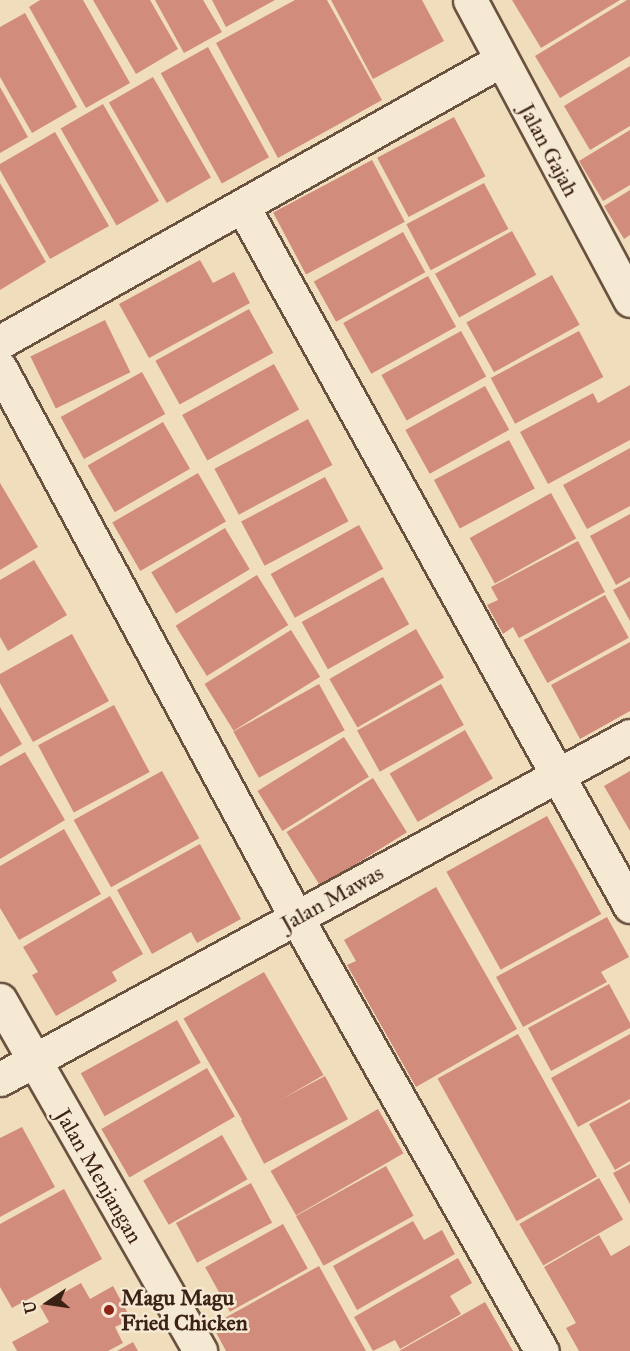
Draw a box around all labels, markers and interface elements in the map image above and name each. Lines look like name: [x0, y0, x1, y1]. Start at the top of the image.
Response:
street label: Jalan Gajah: [513, 99, 585, 201]
street label: Jalan Mawas: [276, 859, 388, 937]
street label: Jalan Menjangan: [50, 1104, 148, 1248]
north arrow: [18, 1273, 78, 1333]
place label: Magu Magu Fried Chicken: [121, 1284, 248, 1336]
text: U: [19, 1299, 41, 1315]
marker: Magu Magu Fried Chicken: [102, 1303, 116, 1317]

